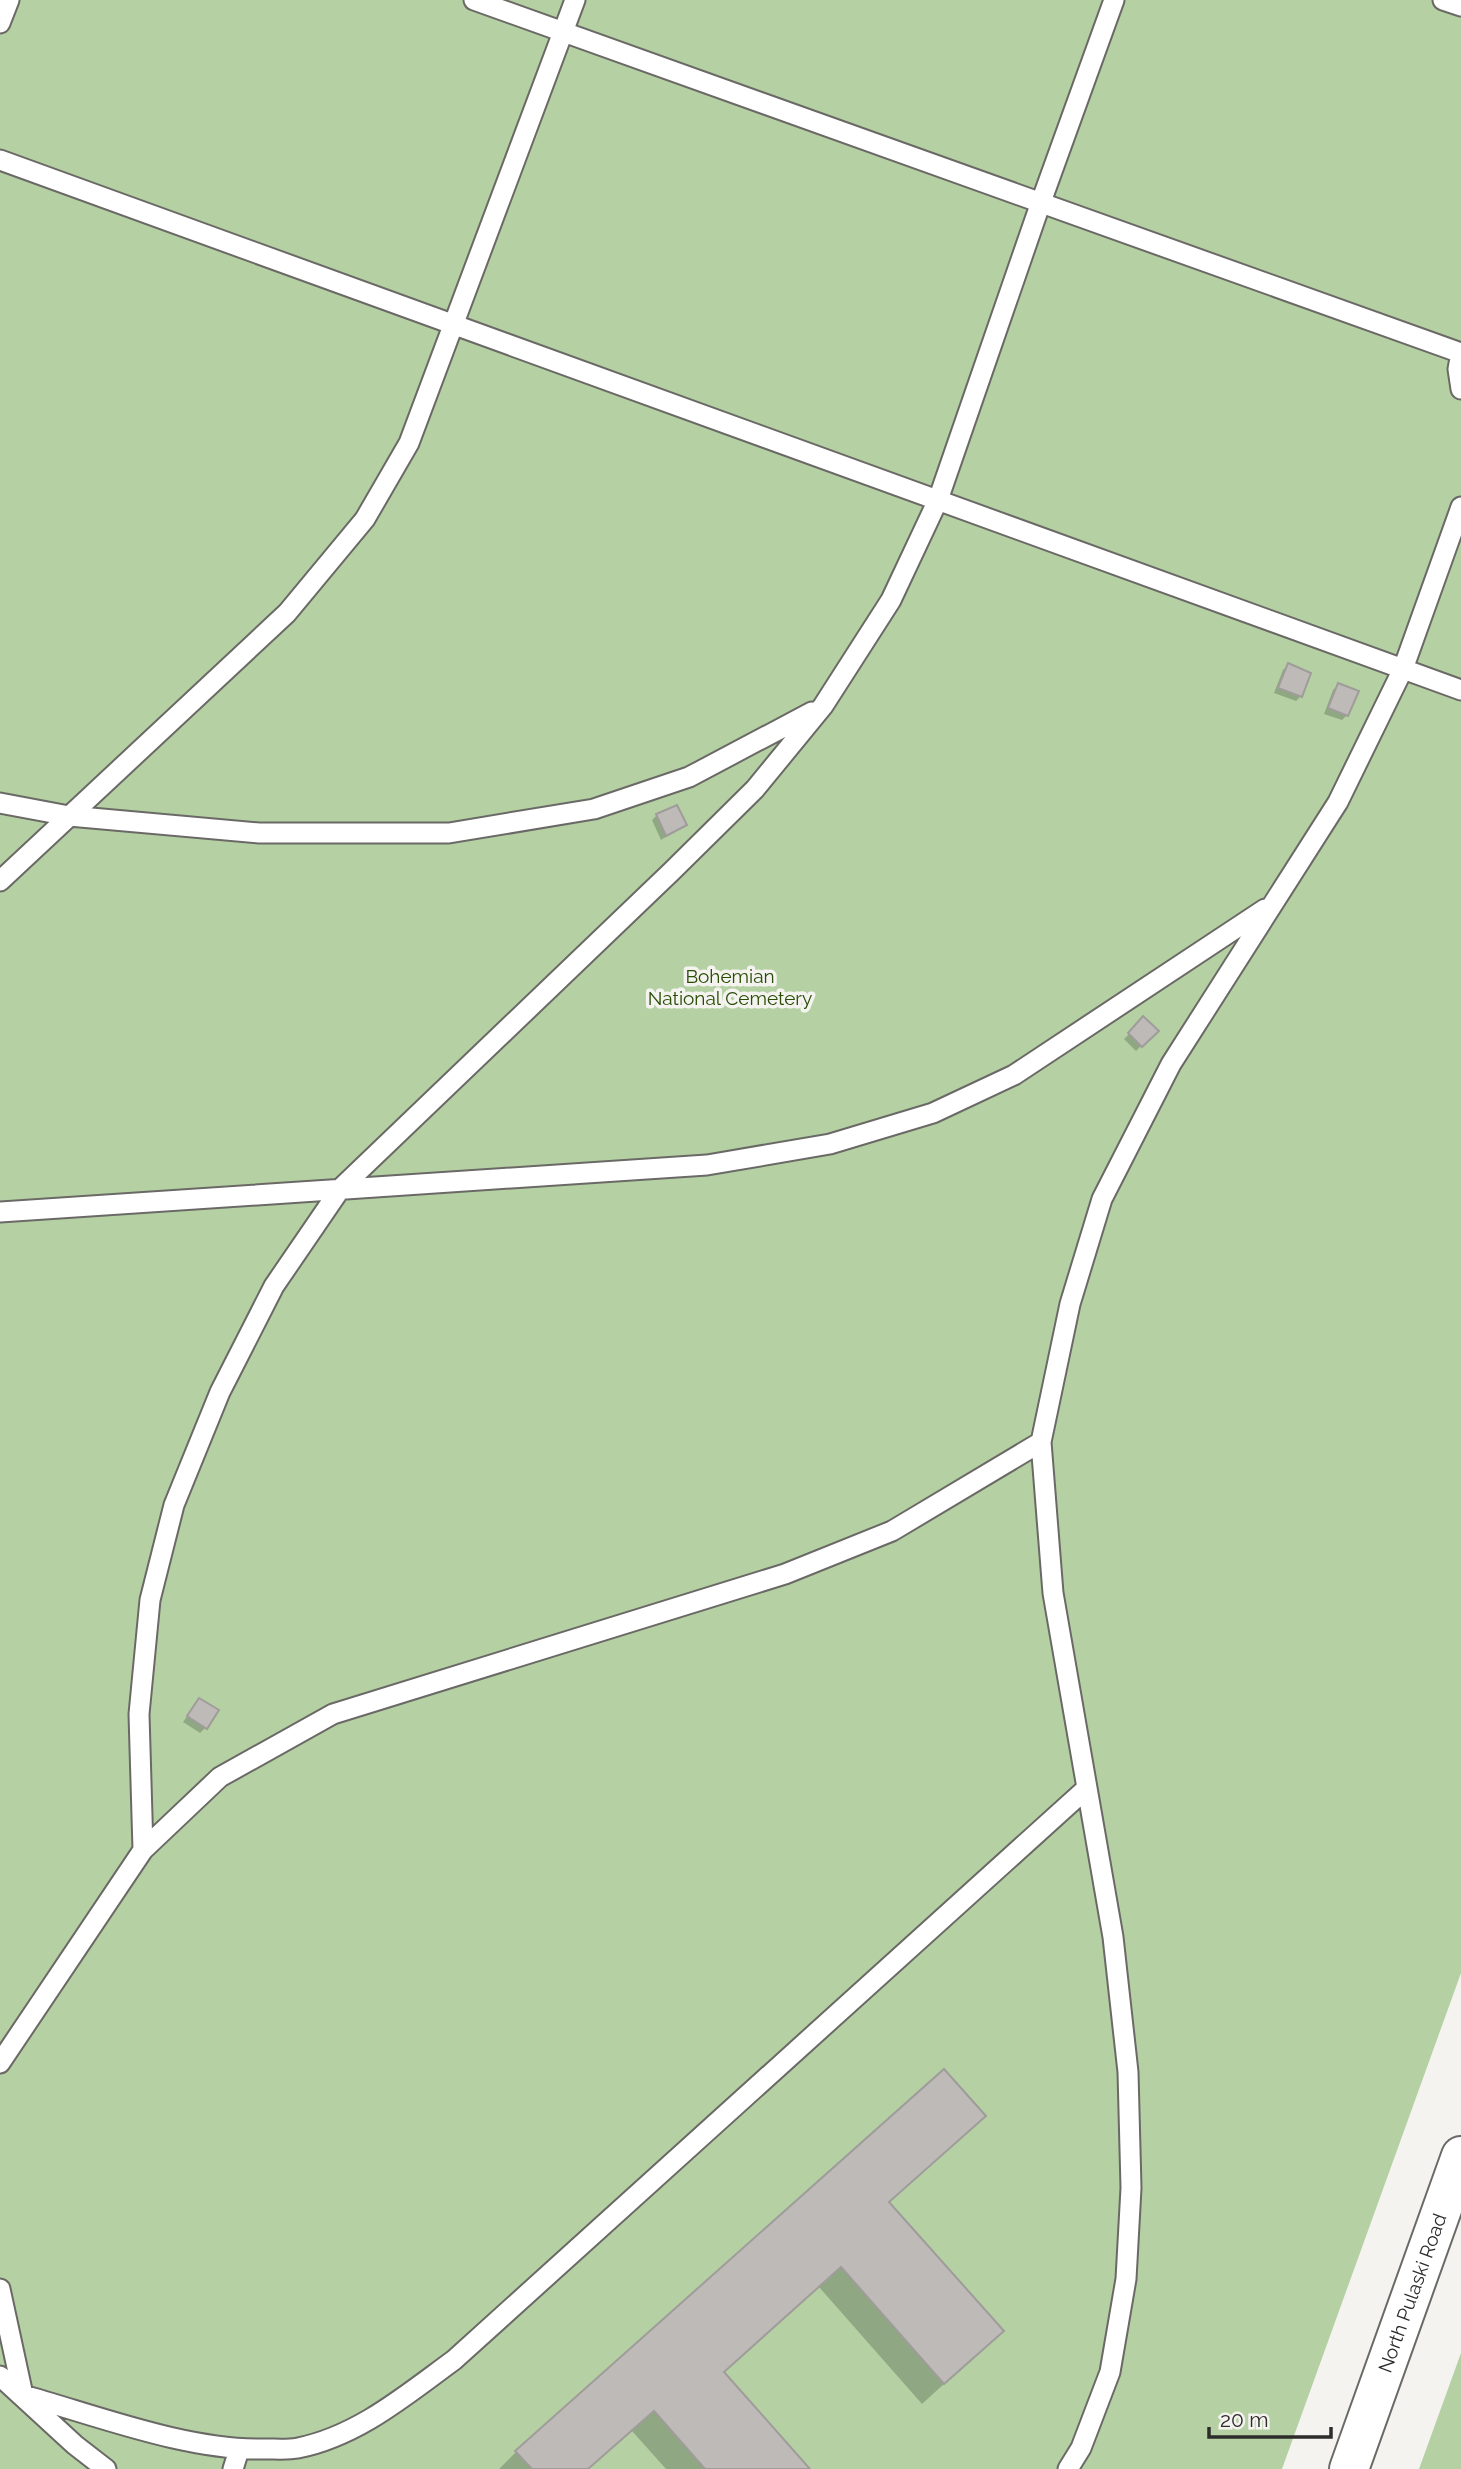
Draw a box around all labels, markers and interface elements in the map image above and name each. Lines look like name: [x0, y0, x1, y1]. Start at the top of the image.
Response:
park label: Bohemian National Cemetery: [648, 965, 812, 1009]
street label: North Pulaski Road: [1373, 2210, 1451, 2375]
scale bar: [1209, 2396, 1332, 2440]
text: 20 m: [1220, 2407, 1268, 2432]

